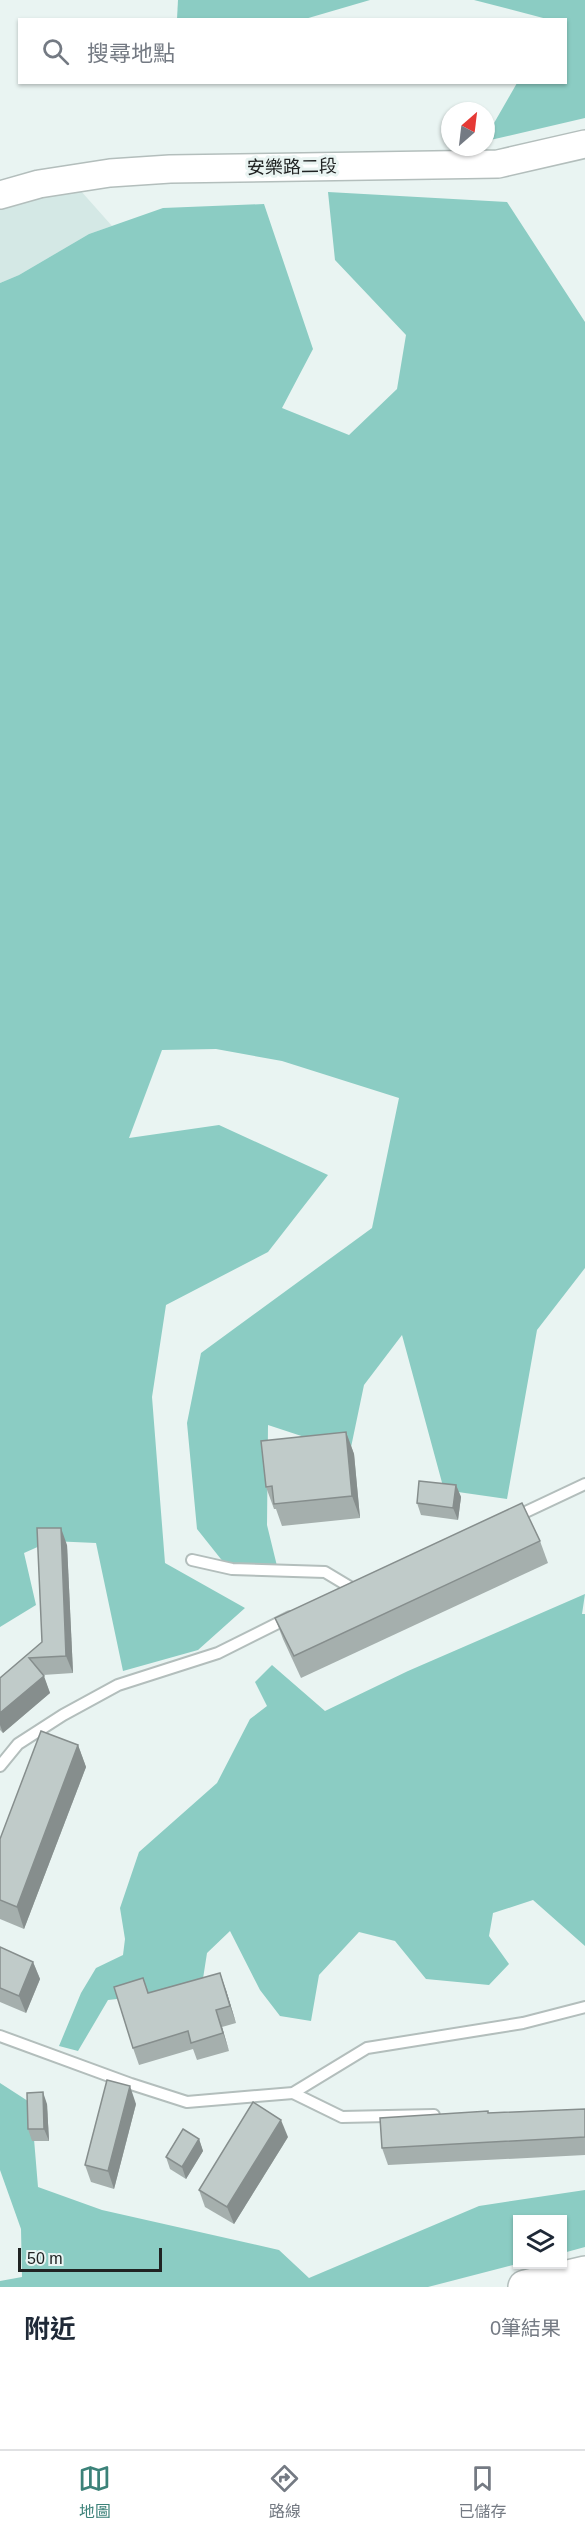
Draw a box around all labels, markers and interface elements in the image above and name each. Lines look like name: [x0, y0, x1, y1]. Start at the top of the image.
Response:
search box: [18, 18, 567, 84]
icon: search: [39, 35, 72, 68]
text: 搜尋地點: [87, 41, 175, 66]
north arrow: [441, 102, 495, 156]
street label: 安樂路二段: [247, 156, 337, 178]
map controls: [513, 2215, 567, 2269]
button: layers: [513, 2215, 567, 2269]
scale bar: [18, 2245, 162, 2272]
text: 50 m: [27, 2250, 63, 2267]
text: 附近: [24, 2314, 76, 2344]
text: 0筆結果: [490, 2317, 561, 2339]
tab: 地圖: [78, 2462, 111, 2522]
tab: 路線: [268, 2462, 301, 2522]
tab: 已儲存: [458, 2462, 506, 2522]

